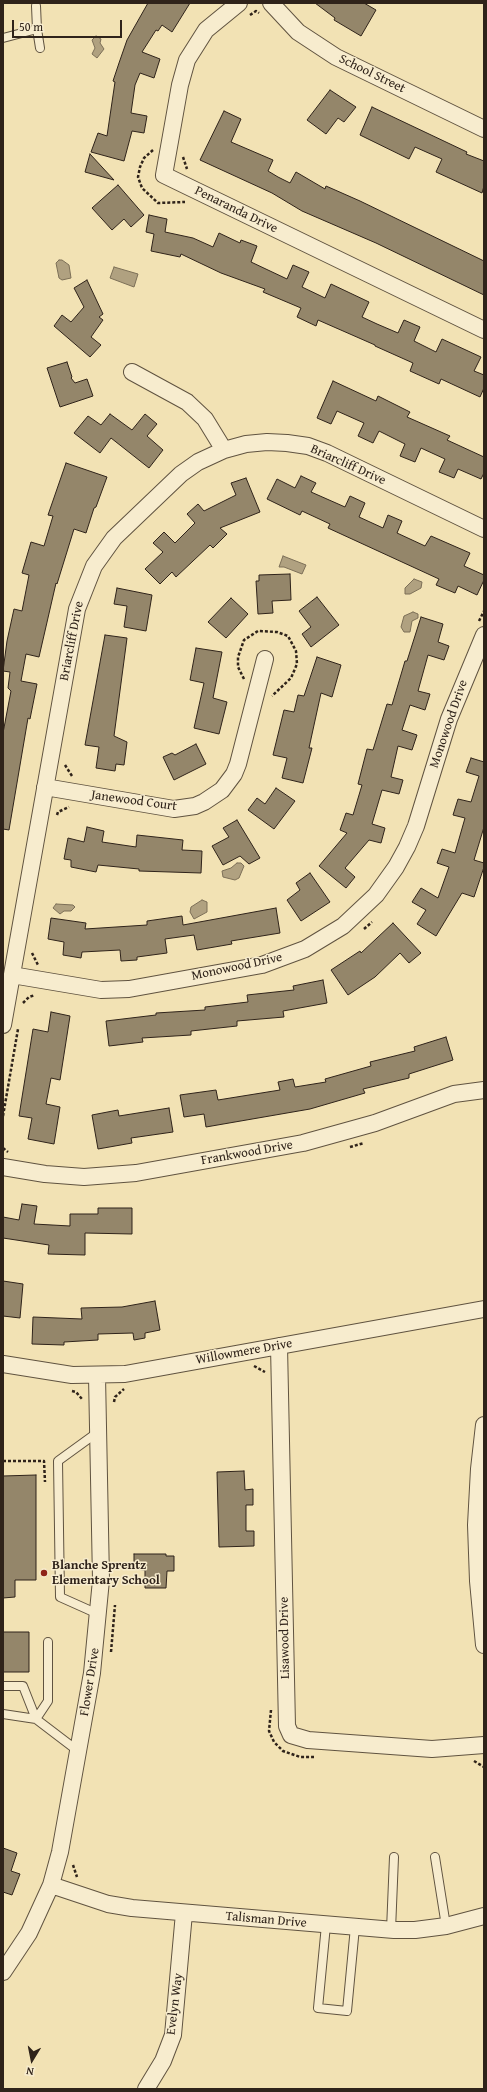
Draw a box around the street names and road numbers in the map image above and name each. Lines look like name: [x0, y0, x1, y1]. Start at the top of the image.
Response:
street label: School Street: [336, 51, 408, 97]
street label: Penaranda Drive: [192, 183, 280, 237]
street label: Briarcliff Drive: [308, 441, 388, 489]
street label: Briarcliff Drive: [57, 600, 87, 682]
street label: Monowood Drive: [427, 678, 471, 770]
street label: Janewood Court: [90, 787, 178, 815]
street label: Monowood Drive: [190, 950, 284, 984]
street label: Frankwood Drive: [200, 1137, 294, 1169]
street label: Willowmere Drive: [195, 1336, 293, 1368]
street label: Lisawood Drive: [276, 1597, 294, 1679]
street label: Flower Drive: [77, 1647, 103, 1717]
street label: Talisman Drive: [225, 1909, 307, 1931]
street label: Evelyn Way: [163, 1972, 187, 2036]

